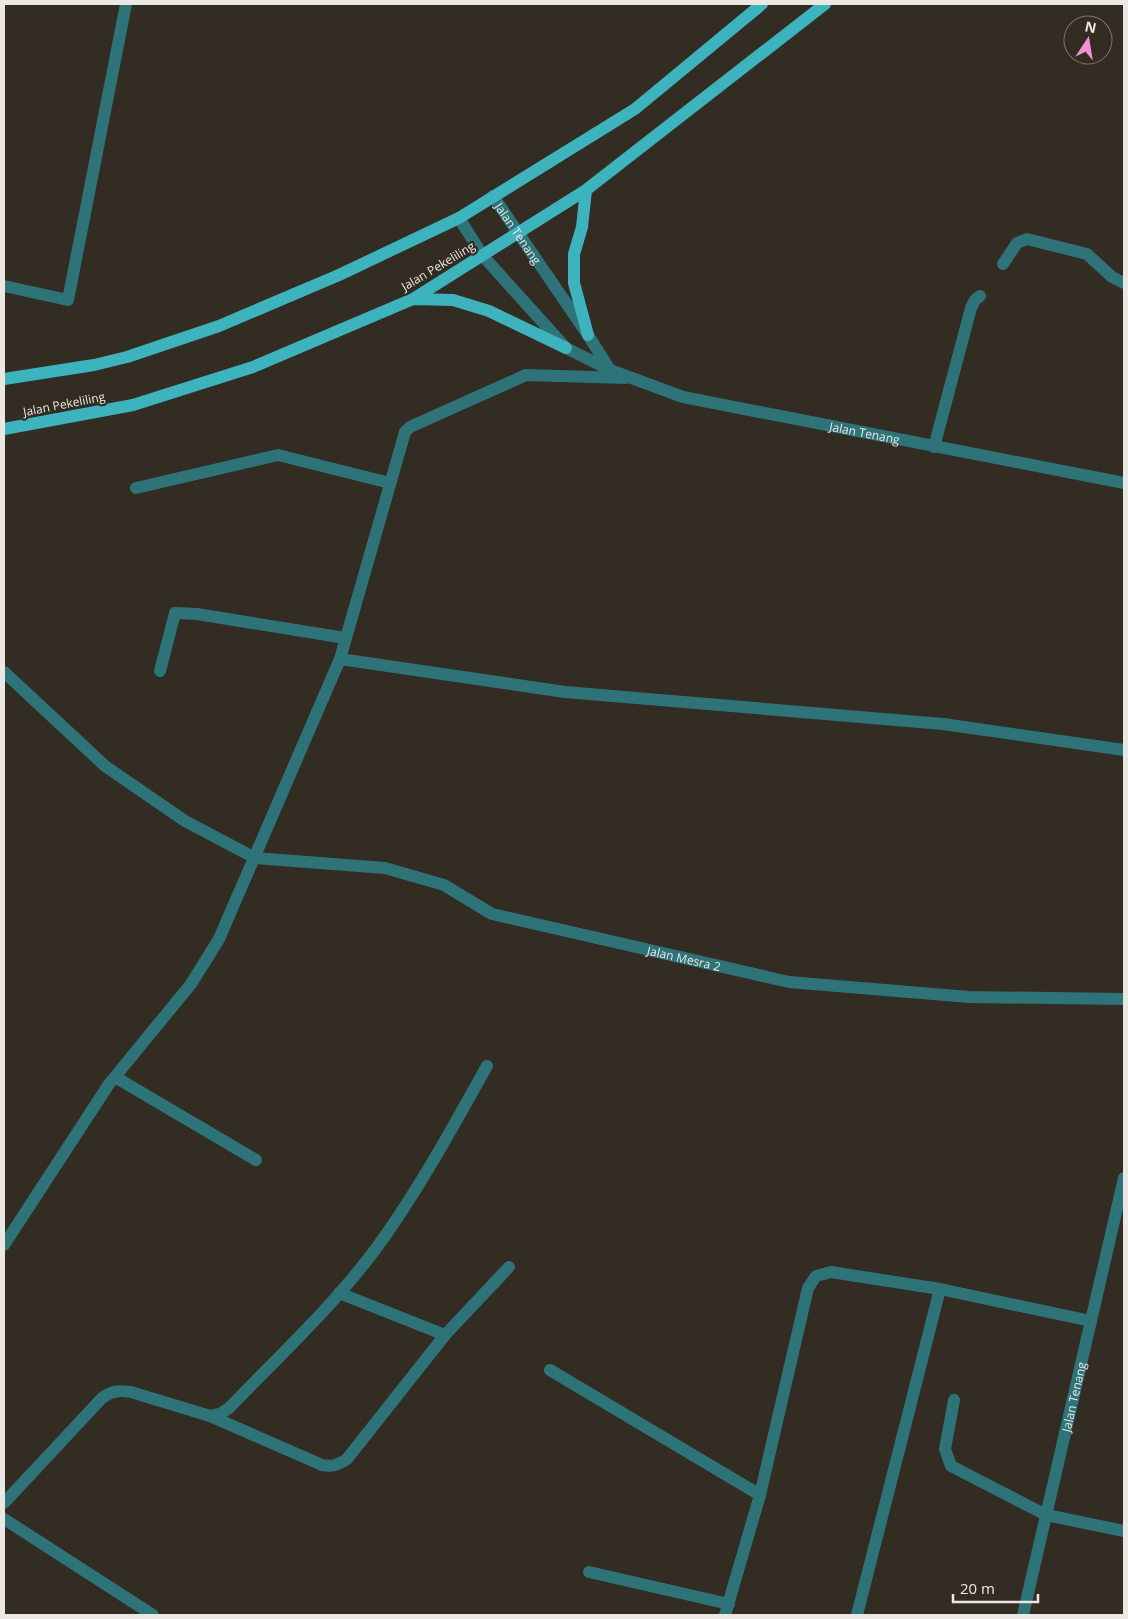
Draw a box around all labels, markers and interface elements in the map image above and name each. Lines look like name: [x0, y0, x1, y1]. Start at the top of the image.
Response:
north arrow: [1063, 15, 1113, 65]
text: N: [1083, 16, 1098, 37]
street label: Jalan Tenang: [491, 198, 546, 268]
street label: Jalan Pekeliling: [397, 237, 478, 295]
street label: Jalan Pekeliling: [21, 388, 107, 420]
street label: Jalan Tenang: [827, 417, 902, 448]
street label: Jalan Mesra 2: [645, 941, 722, 975]
street label: Jalan Tenang: [1057, 1360, 1090, 1434]
scale bar: [953, 1572, 1038, 1604]
text: 20 m: [960, 1578, 995, 1598]

